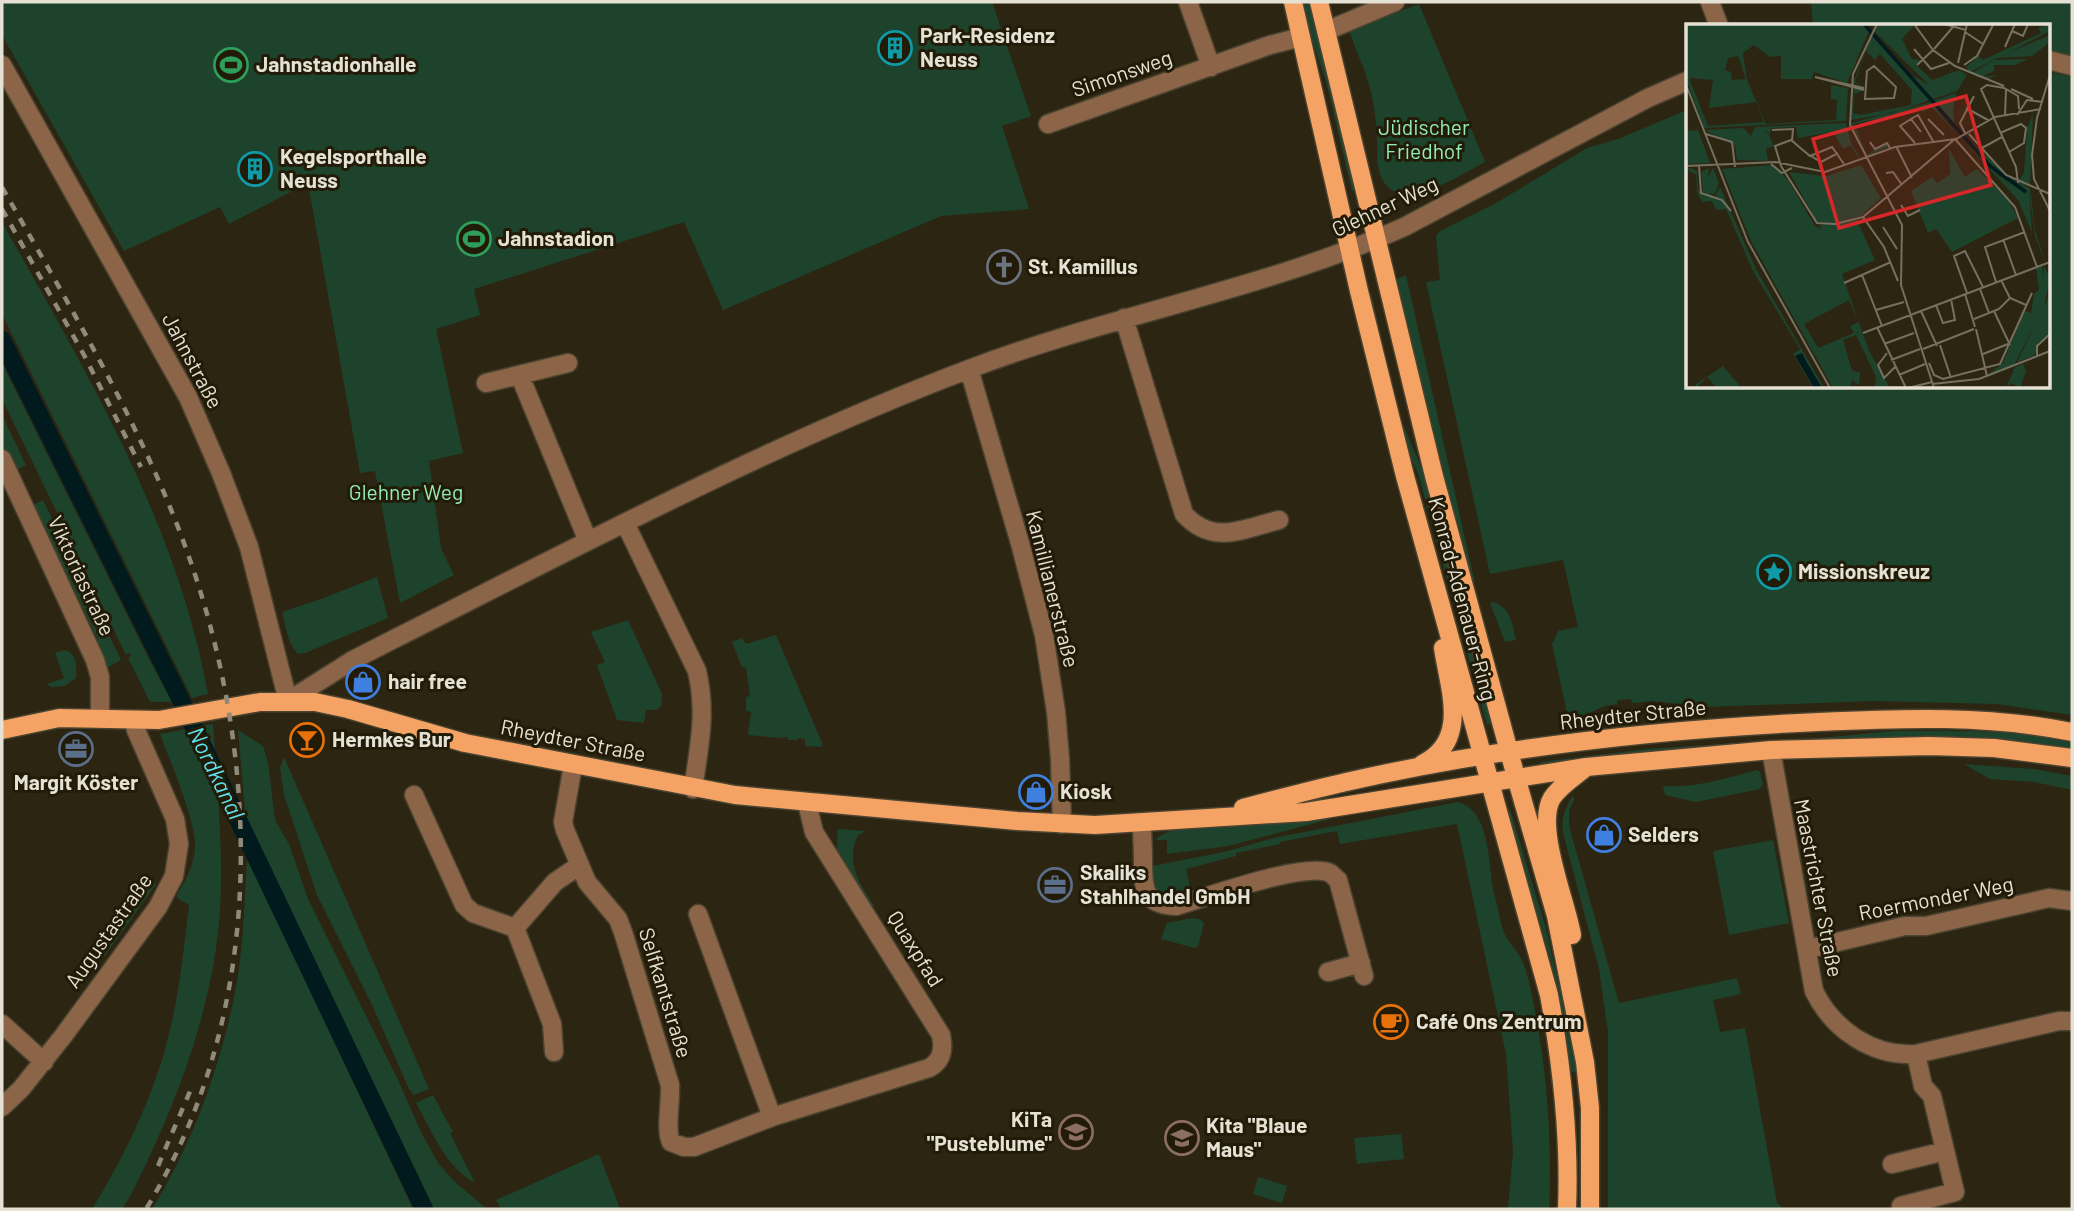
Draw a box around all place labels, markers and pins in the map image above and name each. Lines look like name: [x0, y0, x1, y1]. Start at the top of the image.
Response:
place label: Park-Residenz Neuss: [920, 22, 1055, 71]
building icon: Park-Residenz Neuss: [876, 29, 914, 67]
sports icon: Jahnstadionhalle: [212, 46, 250, 84]
place label: Jahnstadionhalle: [256, 51, 417, 76]
place label: Kegelsporthalle Neuss: [280, 143, 427, 192]
building icon: Kegelsporthalle Neuss: [236, 150, 274, 188]
sports icon: Jahnstadion: [455, 220, 493, 258]
place label: Jahnstadion: [498, 225, 614, 250]
church icon: St. Kamillus: [985, 248, 1023, 286]
place label: St. Kamillus: [1028, 253, 1138, 278]
place icon: Missionskreuz: [1755, 553, 1793, 591]
place label: Missionskreuz: [1798, 558, 1930, 583]
shop icon: hair free: [344, 663, 382, 701]
place label: hair free: [388, 668, 467, 693]
bar icon: Hermkes Bur: [288, 721, 326, 759]
place label: Hermkes Bur: [332, 726, 451, 751]
office icon: Margit Köster: [57, 730, 95, 768]
place label: Margit Köster: [14, 769, 138, 794]
shop icon: Kiosk: [1017, 773, 1055, 811]
place label: Kiosk: [1060, 778, 1112, 803]
shop icon: Selders: [1585, 816, 1623, 854]
place label: Selders: [1628, 821, 1699, 846]
place label: Skaliks Stahlhandel GmbH: [1080, 859, 1250, 908]
office icon: Skaliks Stahlhandel GmbH: [1036, 866, 1074, 904]
cafe icon: Café Ons Zentrum: [1372, 1003, 1410, 1041]
place label: Café Ons Zentrum: [1416, 1008, 1582, 1033]
place label: KiTa "Pusteblume": [927, 1106, 1052, 1155]
place label: Kita "Blaue Maus": [1206, 1112, 1307, 1161]
school or university icon: KiTa "Pusteblume": [1057, 1113, 1095, 1151]
school or university icon: Kita "Blaue Maus": [1163, 1119, 1201, 1157]

